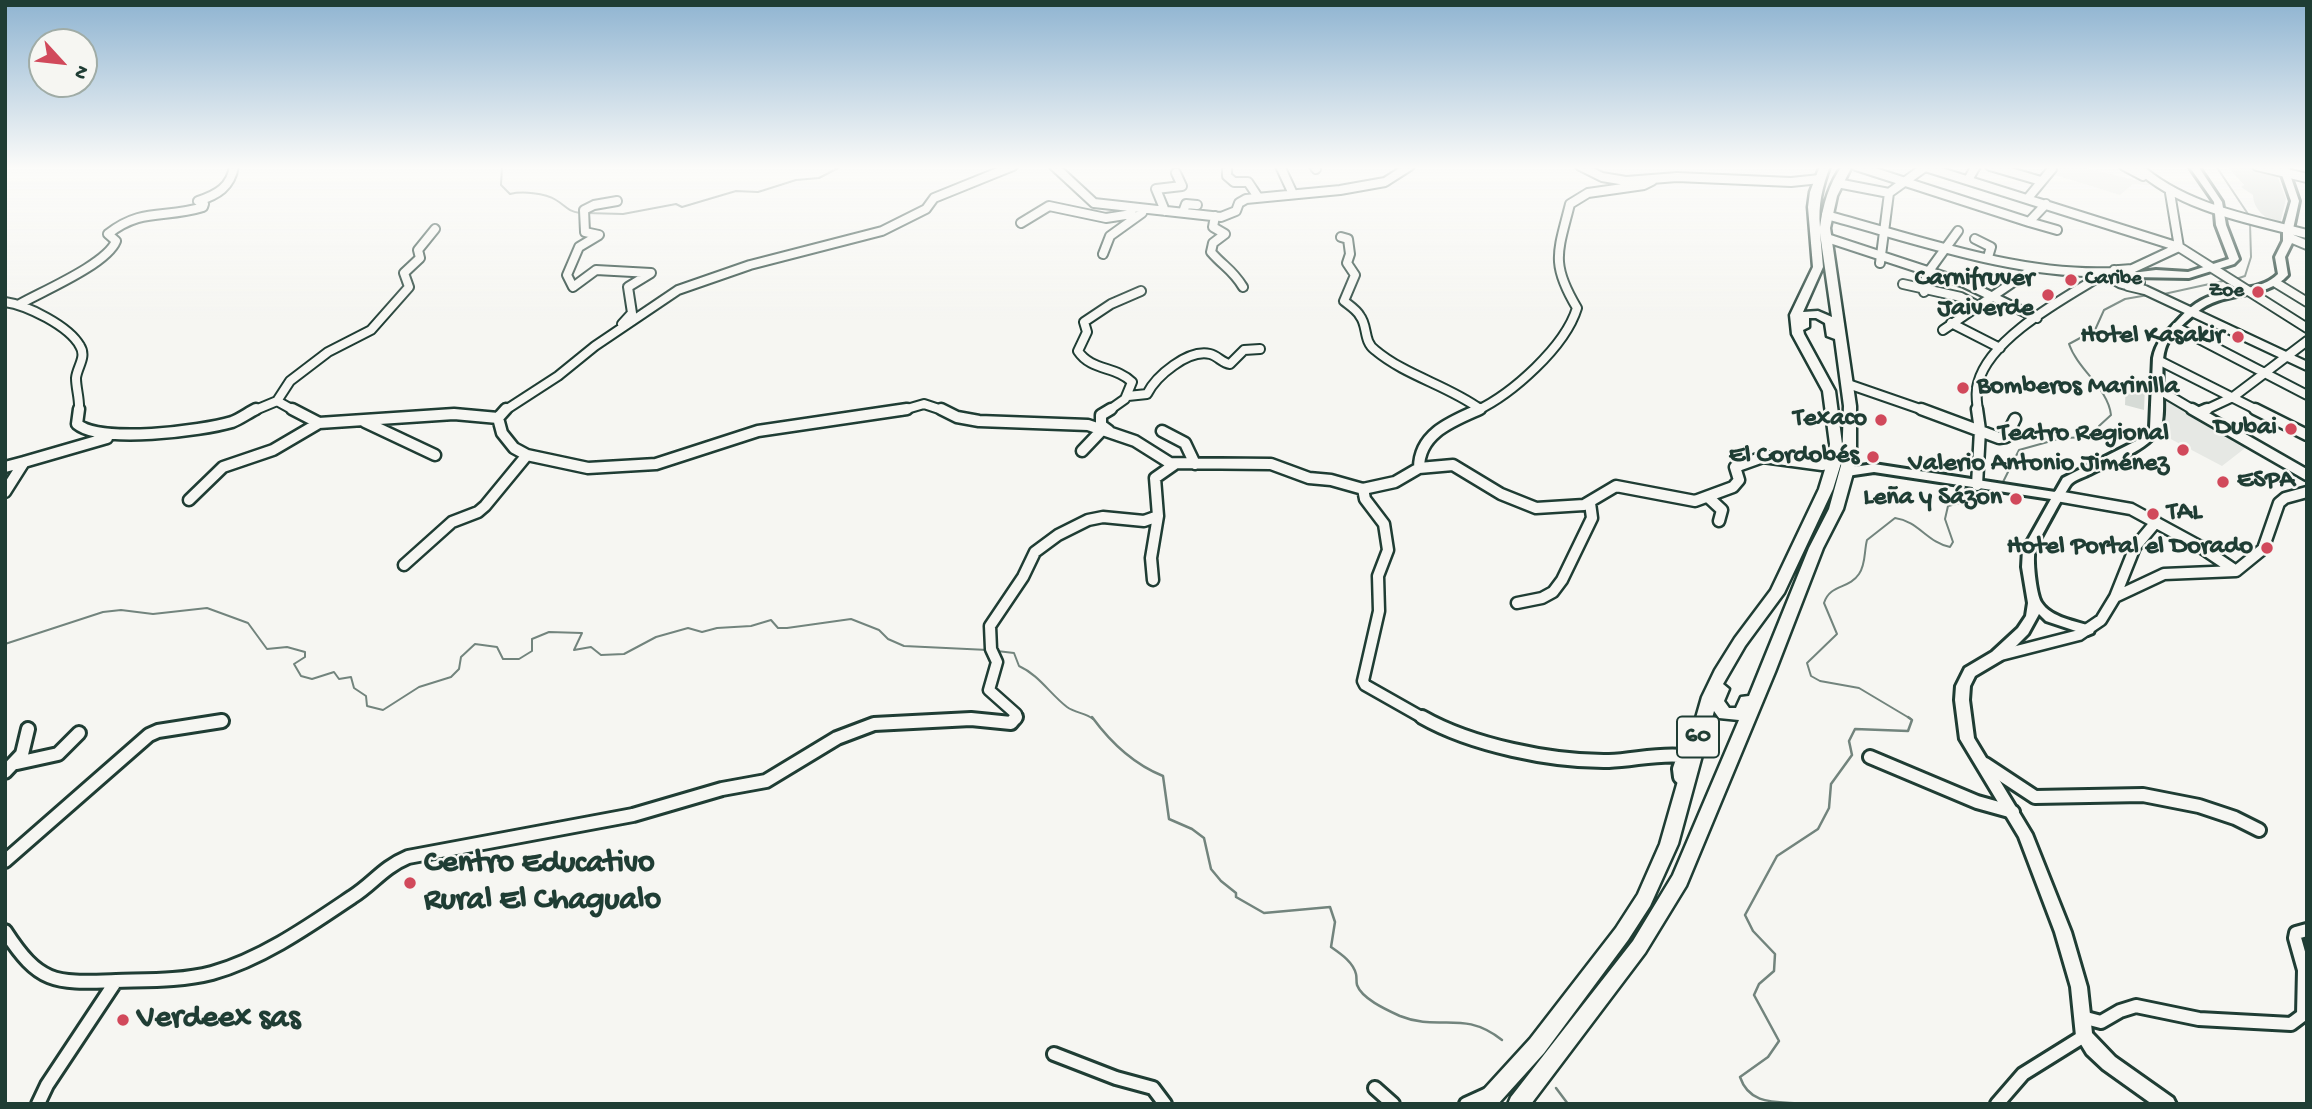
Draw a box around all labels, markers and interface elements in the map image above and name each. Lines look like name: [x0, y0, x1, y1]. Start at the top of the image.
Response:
north arrow: [28, 28, 98, 98]
text: N: [67, 61, 93, 83]
place label: Carnifruver Jaiverde: [1915, 264, 2034, 326]
place label: Caribe: [2085, 267, 2142, 293]
marker: Caribe: [2063, 272, 2079, 288]
place label: Zoe: [2209, 279, 2244, 305]
marker: Zoe: [2250, 284, 2266, 300]
marker: Carnifruver Jaiverde: [2040, 287, 2056, 303]
place label: Hotel Kasakir: [2081, 321, 2224, 353]
marker: Hotel Kasakir: [2230, 329, 2246, 345]
place label: Bomberos Marinilla: [1977, 372, 2179, 404]
marker: Bomberos Marinilla: [1955, 380, 1971, 396]
place label: Texaco: [1793, 404, 1867, 436]
marker: Texaco: [1873, 412, 1889, 428]
place label: Dubai: [2214, 413, 2277, 445]
place label: Teatro Regional Valerio Antonio Jiménez: [1909, 419, 2169, 480]
marker: Dubai: [2283, 421, 2299, 437]
place label: El Cordobés: [1729, 441, 1859, 473]
marker: Teatro Regional Valerio Antonio Jiménez: [2175, 442, 2191, 458]
marker: El Cordobés: [1865, 449, 1881, 465]
place label: ESPA: [2237, 466, 2295, 498]
marker: ESPA: [2215, 474, 2231, 490]
place label: Leña y Sázon: [1863, 483, 2002, 515]
marker: Leña y Sázon: [2008, 491, 2024, 507]
place label: TAL: [2167, 498, 2202, 530]
marker: TAL: [2145, 506, 2161, 522]
place label: Hotel Portal el Dorado: [2007, 532, 2253, 564]
marker: Hotel Portal el Dorado: [2259, 540, 2275, 556]
road number: 60: [1677, 716, 1719, 758]
place label: Centro Educativo Rural El Chagualo: [424, 846, 661, 921]
marker: Centro Educativo Rural El Chagualo: [402, 875, 418, 891]
place label: Verdeex sas: [137, 1001, 300, 1039]
marker: Verdeex sas: [115, 1012, 131, 1028]

